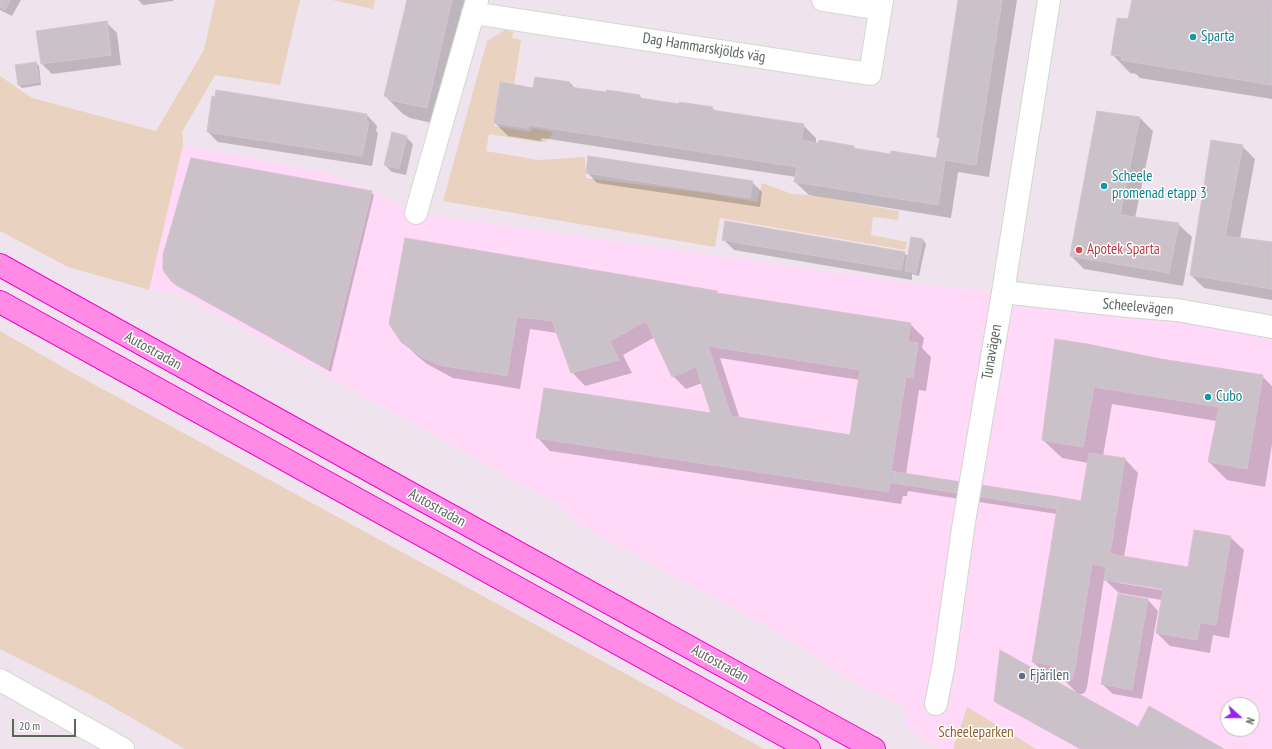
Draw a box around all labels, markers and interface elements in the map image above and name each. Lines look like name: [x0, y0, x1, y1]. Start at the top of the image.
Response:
place label: Sparta: [1201, 28, 1235, 46]
street label: Dag Hammarskjölds väg: [641, 29, 767, 67]
marker: Sparta: [1188, 32, 1198, 42]
place label: Scheele promenad etapp 3: [1112, 168, 1207, 203]
marker: Scheele promenad etapp 3: [1099, 181, 1109, 191]
place label: Apotek Sparta: [1087, 241, 1160, 259]
marker: Apotek Sparta: [1074, 245, 1084, 255]
street label: Scheelevägen: [1102, 295, 1174, 319]
street label: Tunavägen: [978, 323, 1006, 381]
street label: Autostradan: [121, 328, 185, 374]
place label: Cubo: [1216, 388, 1242, 406]
marker: Cubo: [1203, 392, 1213, 402]
street label: Autostradan: [405, 485, 469, 531]
street label: Autostradan: [688, 641, 752, 687]
place label: Fjärilen: [1030, 667, 1069, 685]
marker: Fjärilen: [1017, 671, 1027, 681]
north arrow: [1220, 697, 1260, 737]
scale bar: [14, 711, 78, 737]
text: N: [1243, 716, 1258, 726]
text: 20 m: [19, 718, 40, 733]
park label: Scheeleparken: [938, 724, 1014, 742]

